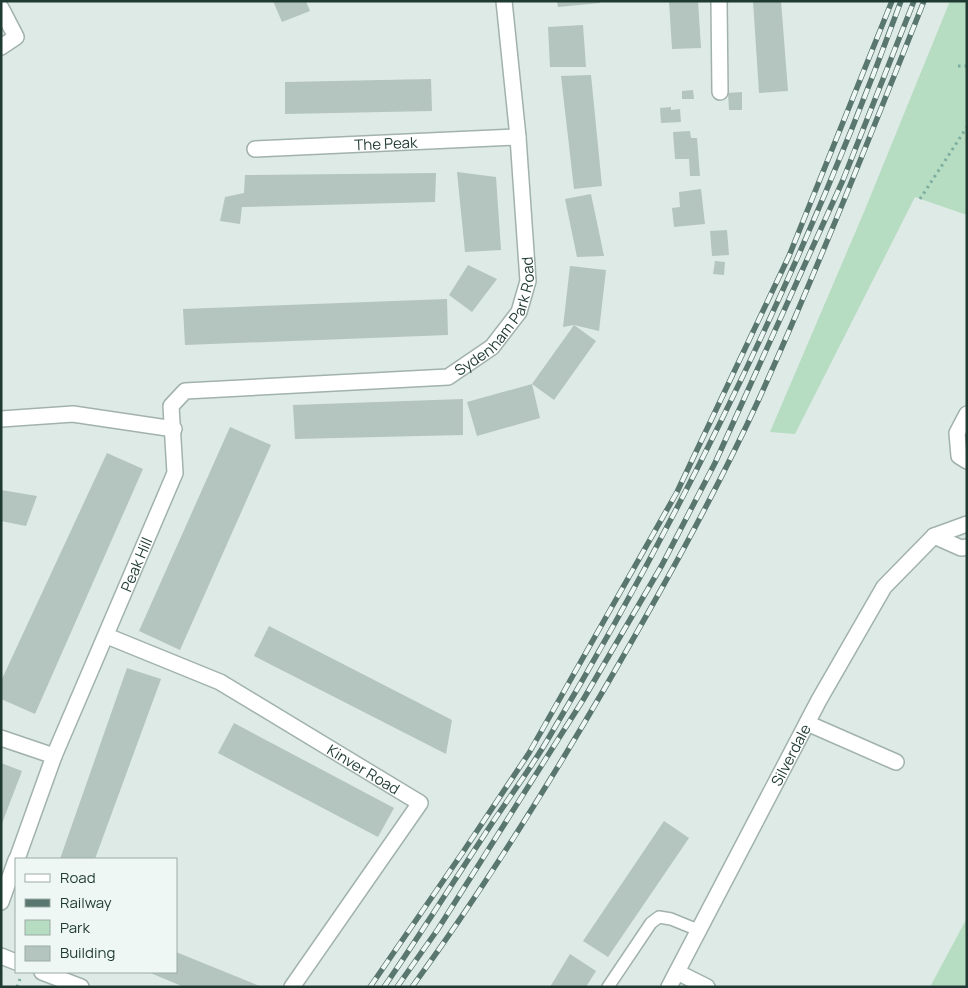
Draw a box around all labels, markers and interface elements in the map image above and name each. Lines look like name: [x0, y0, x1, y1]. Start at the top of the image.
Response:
street label: The Peak: [354, 131, 418, 155]
street label: Sydenham Park Road: [450, 256, 539, 380]
street label: Peak Hill: [115, 534, 157, 595]
street label: Silverdale: [765, 720, 815, 789]
street label: Kinver Road: [323, 739, 404, 799]
legend: [15, 858, 178, 973]
text: Road: [60, 867, 96, 888]
text: Railway: [60, 892, 112, 913]
text: Park: [60, 917, 90, 938]
text: Building: [60, 942, 115, 963]

